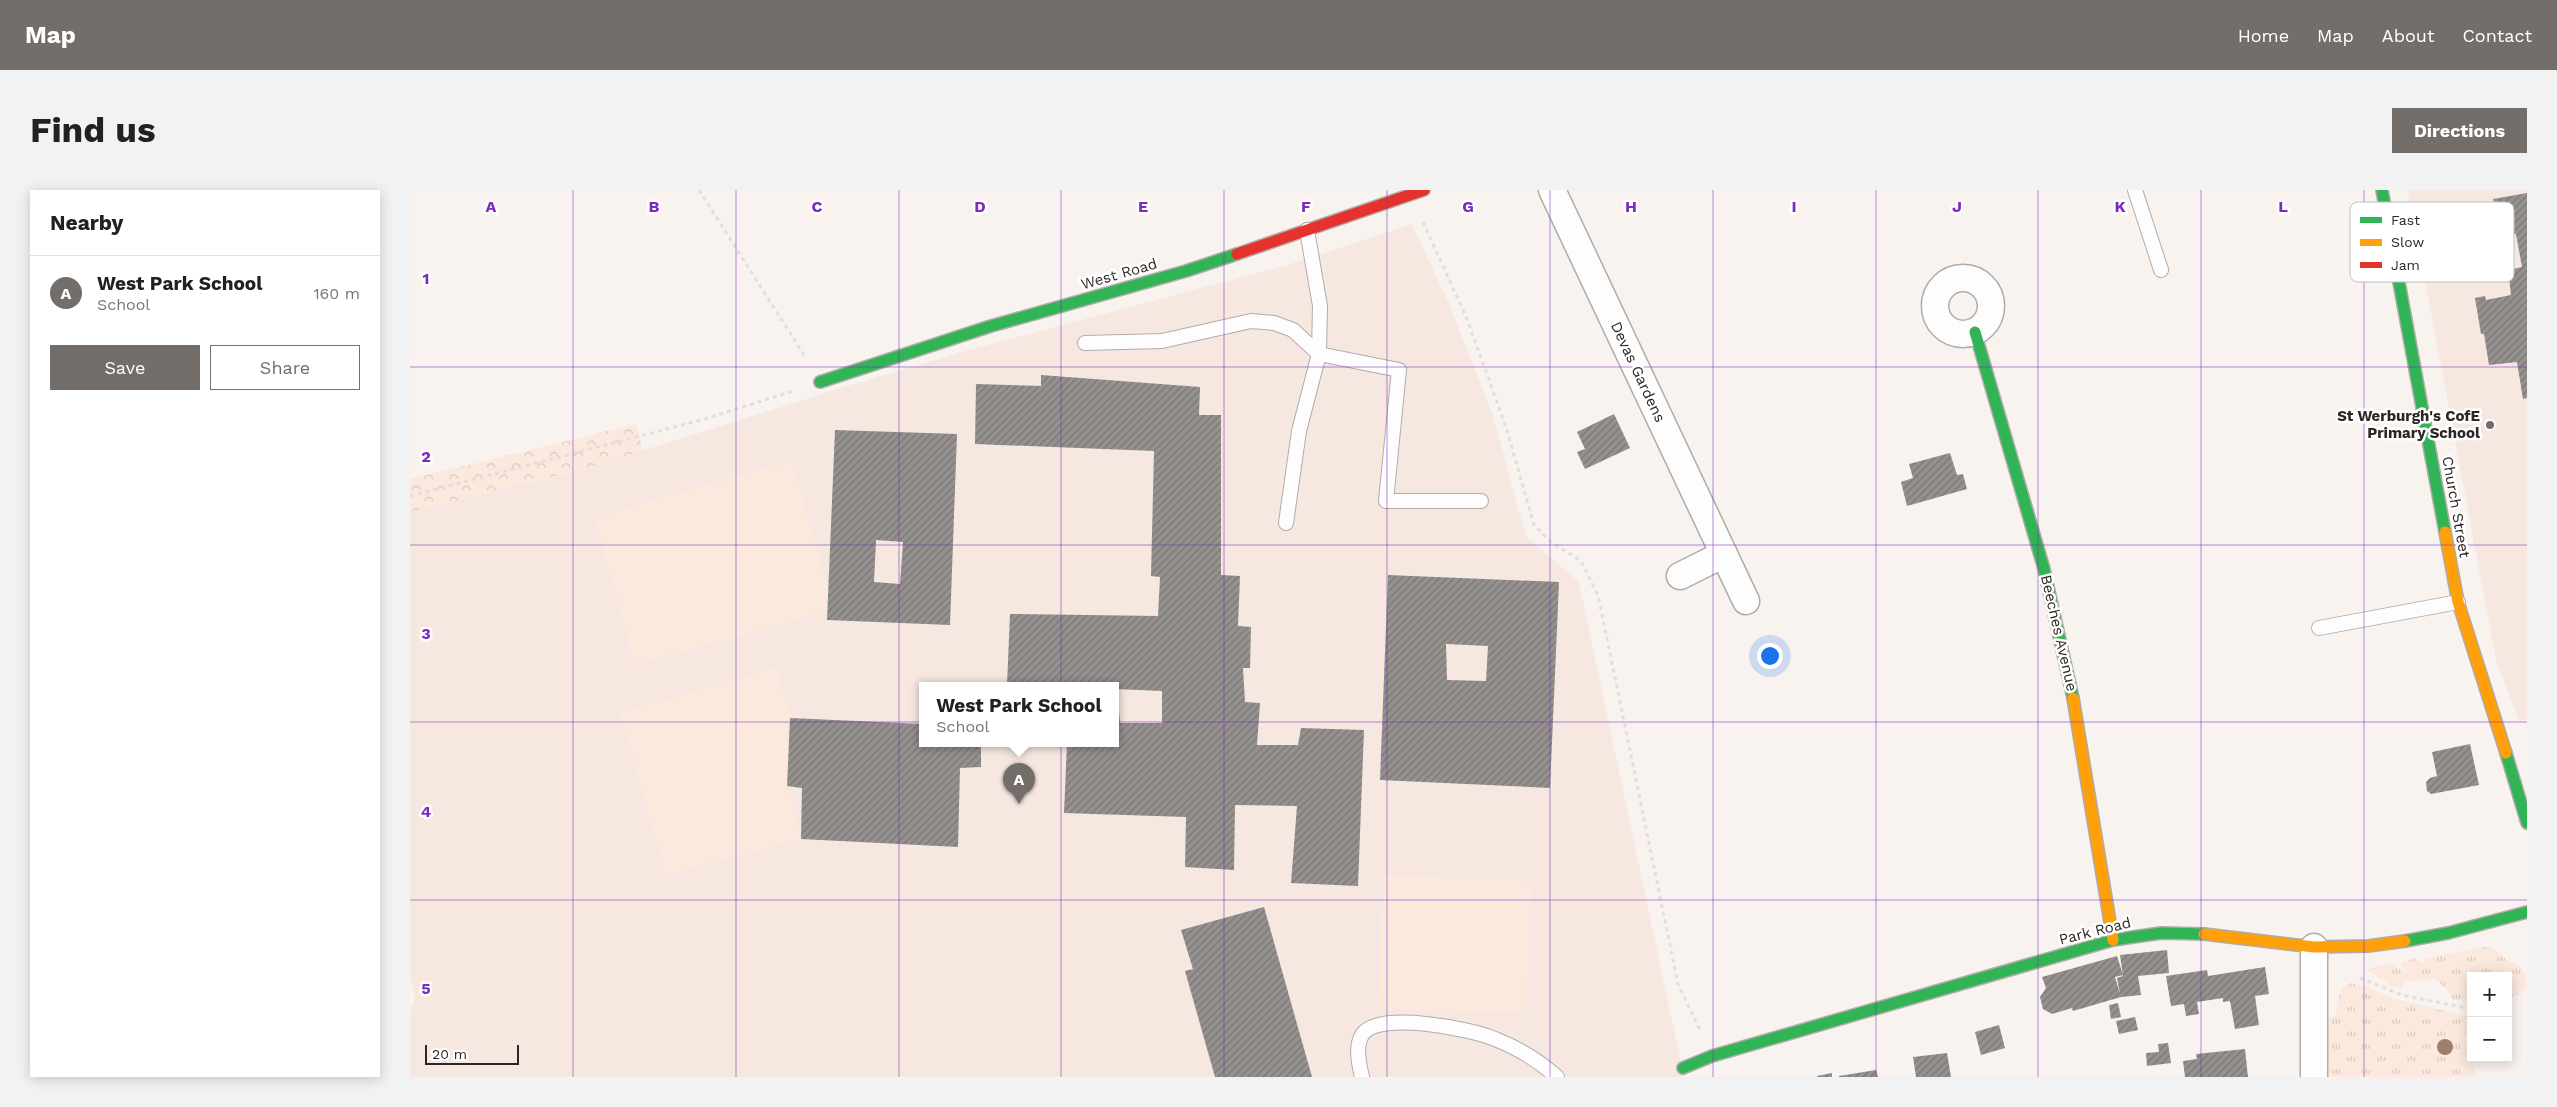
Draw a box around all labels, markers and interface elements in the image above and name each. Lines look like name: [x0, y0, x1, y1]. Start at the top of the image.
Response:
text: Map: [25, 21, 76, 49]
text: Home: [2238, 25, 2289, 46]
text: Map: [2317, 25, 2354, 46]
text: About: [2382, 25, 2434, 46]
text: Contact: [2462, 25, 2532, 46]
button: Directions: [2392, 108, 2527, 153]
text: Find us: [30, 109, 156, 151]
text: A: [486, 197, 497, 216]
text: B: [649, 197, 660, 216]
text: C: [812, 197, 823, 216]
text: D: [974, 197, 986, 216]
text: E: [1138, 197, 1148, 216]
text: F: [1301, 197, 1311, 216]
text: G: [1462, 197, 1474, 216]
text: H: [1625, 197, 1637, 216]
text: I: [1791, 197, 1797, 216]
text: J: [1952, 197, 1962, 216]
text: K: [2114, 197, 2126, 216]
text: L: [2278, 197, 2288, 216]
legend: [2350, 202, 2514, 282]
text: Nearby: [50, 210, 123, 235]
text: Fast: [2391, 212, 2420, 228]
text: Slow: [2391, 234, 2424, 250]
street label: West Road: [1079, 255, 1159, 293]
text: Jam: [2391, 257, 2420, 273]
text: 1: [423, 269, 429, 288]
text: West Park School: [97, 272, 262, 295]
text: A: [61, 284, 71, 303]
text: 160 m: [313, 284, 360, 303]
text: School: [97, 295, 150, 314]
street label: Devas Gardens: [1607, 319, 1669, 425]
button: Save: [50, 345, 200, 390]
button: Share: [210, 345, 360, 390]
place label: St Werburgh's CofE Primary School: [2337, 407, 2480, 442]
marker: St Werburgh's CofE Primary School: [2484, 419, 2496, 431]
text: 2: [421, 447, 431, 466]
street label: Church Street: [2438, 455, 2474, 560]
street label: Beeches Avenue: [2037, 573, 2081, 693]
text: 3: [421, 624, 431, 643]
your location: [1757, 643, 1783, 669]
popup: [919, 682, 1119, 747]
text: West Park School: [936, 694, 1102, 717]
text: School: [936, 717, 990, 736]
pin: A: [1003, 763, 1035, 804]
text: 4: [421, 802, 431, 821]
street label: Park Road: [2057, 913, 2133, 949]
map controls: [2467, 972, 2512, 1062]
button: +: [2467, 972, 2512, 1017]
text: 5: [421, 979, 431, 998]
button: −: [2467, 1017, 2512, 1062]
scale bar: [425, 1042, 519, 1065]
text: 20 m: [432, 1046, 467, 1062]

